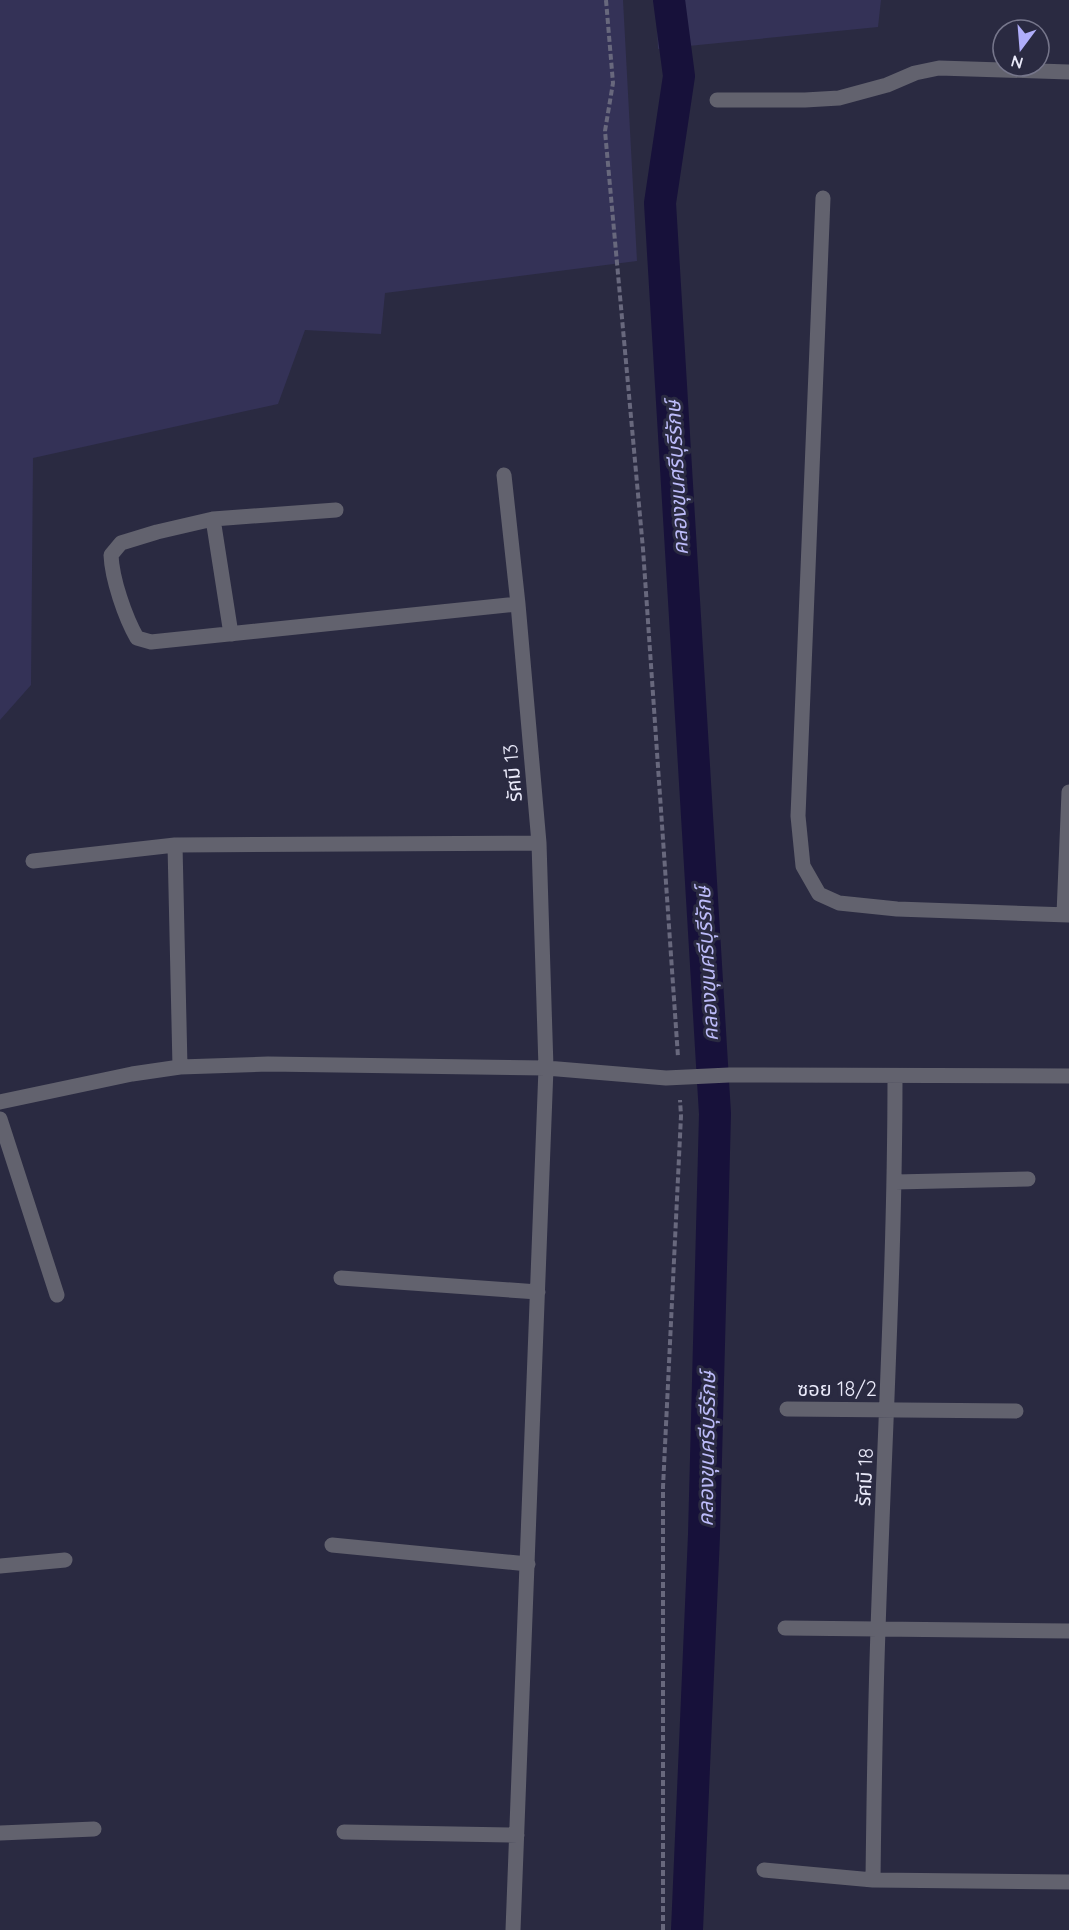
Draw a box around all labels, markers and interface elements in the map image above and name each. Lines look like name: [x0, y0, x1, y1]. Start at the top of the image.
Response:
north arrow: [991, 18, 1051, 78]
text: N: [1008, 51, 1025, 74]
water label: คลองขุนศรีบุรีรักษ์: [659, 396, 694, 556]
street label: รัศมี 13: [497, 743, 527, 803]
water label: คลองขุนศรีบุรีรักษ์: [689, 882, 724, 1042]
water label: คลองขุนศรีบุรีรักษ์: [692, 1367, 721, 1527]
street label: ซอย 18/2: [797, 1376, 877, 1401]
street label: รัศมี 18: [850, 1447, 878, 1507]

